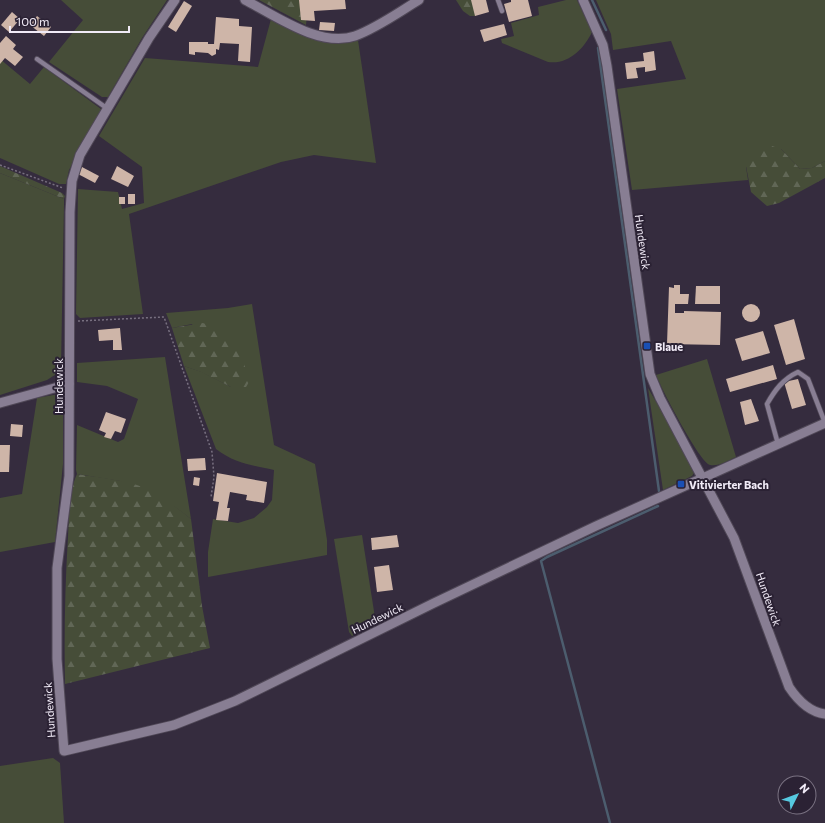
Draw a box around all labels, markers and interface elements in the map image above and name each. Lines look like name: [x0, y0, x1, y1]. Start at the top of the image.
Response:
scale bar: [10, 8, 129, 34]
text: 100 m: [16, 14, 50, 28]
street label: Hundewick: [633, 213, 653, 271]
place label: Blaue: [655, 340, 683, 353]
marker: Blaue: [642, 341, 652, 351]
street label: Hundewick: [52, 358, 65, 414]
place label: Vitivierter Bach: [689, 478, 769, 491]
marker: Vitivierter Bach: [676, 479, 686, 489]
street label: Hundewick: [754, 571, 784, 627]
street label: Hundewick: [349, 600, 405, 636]
street label: Hundewick: [41, 682, 57, 738]
north arrow: [777, 775, 817, 815]
text: N: [797, 781, 812, 795]

